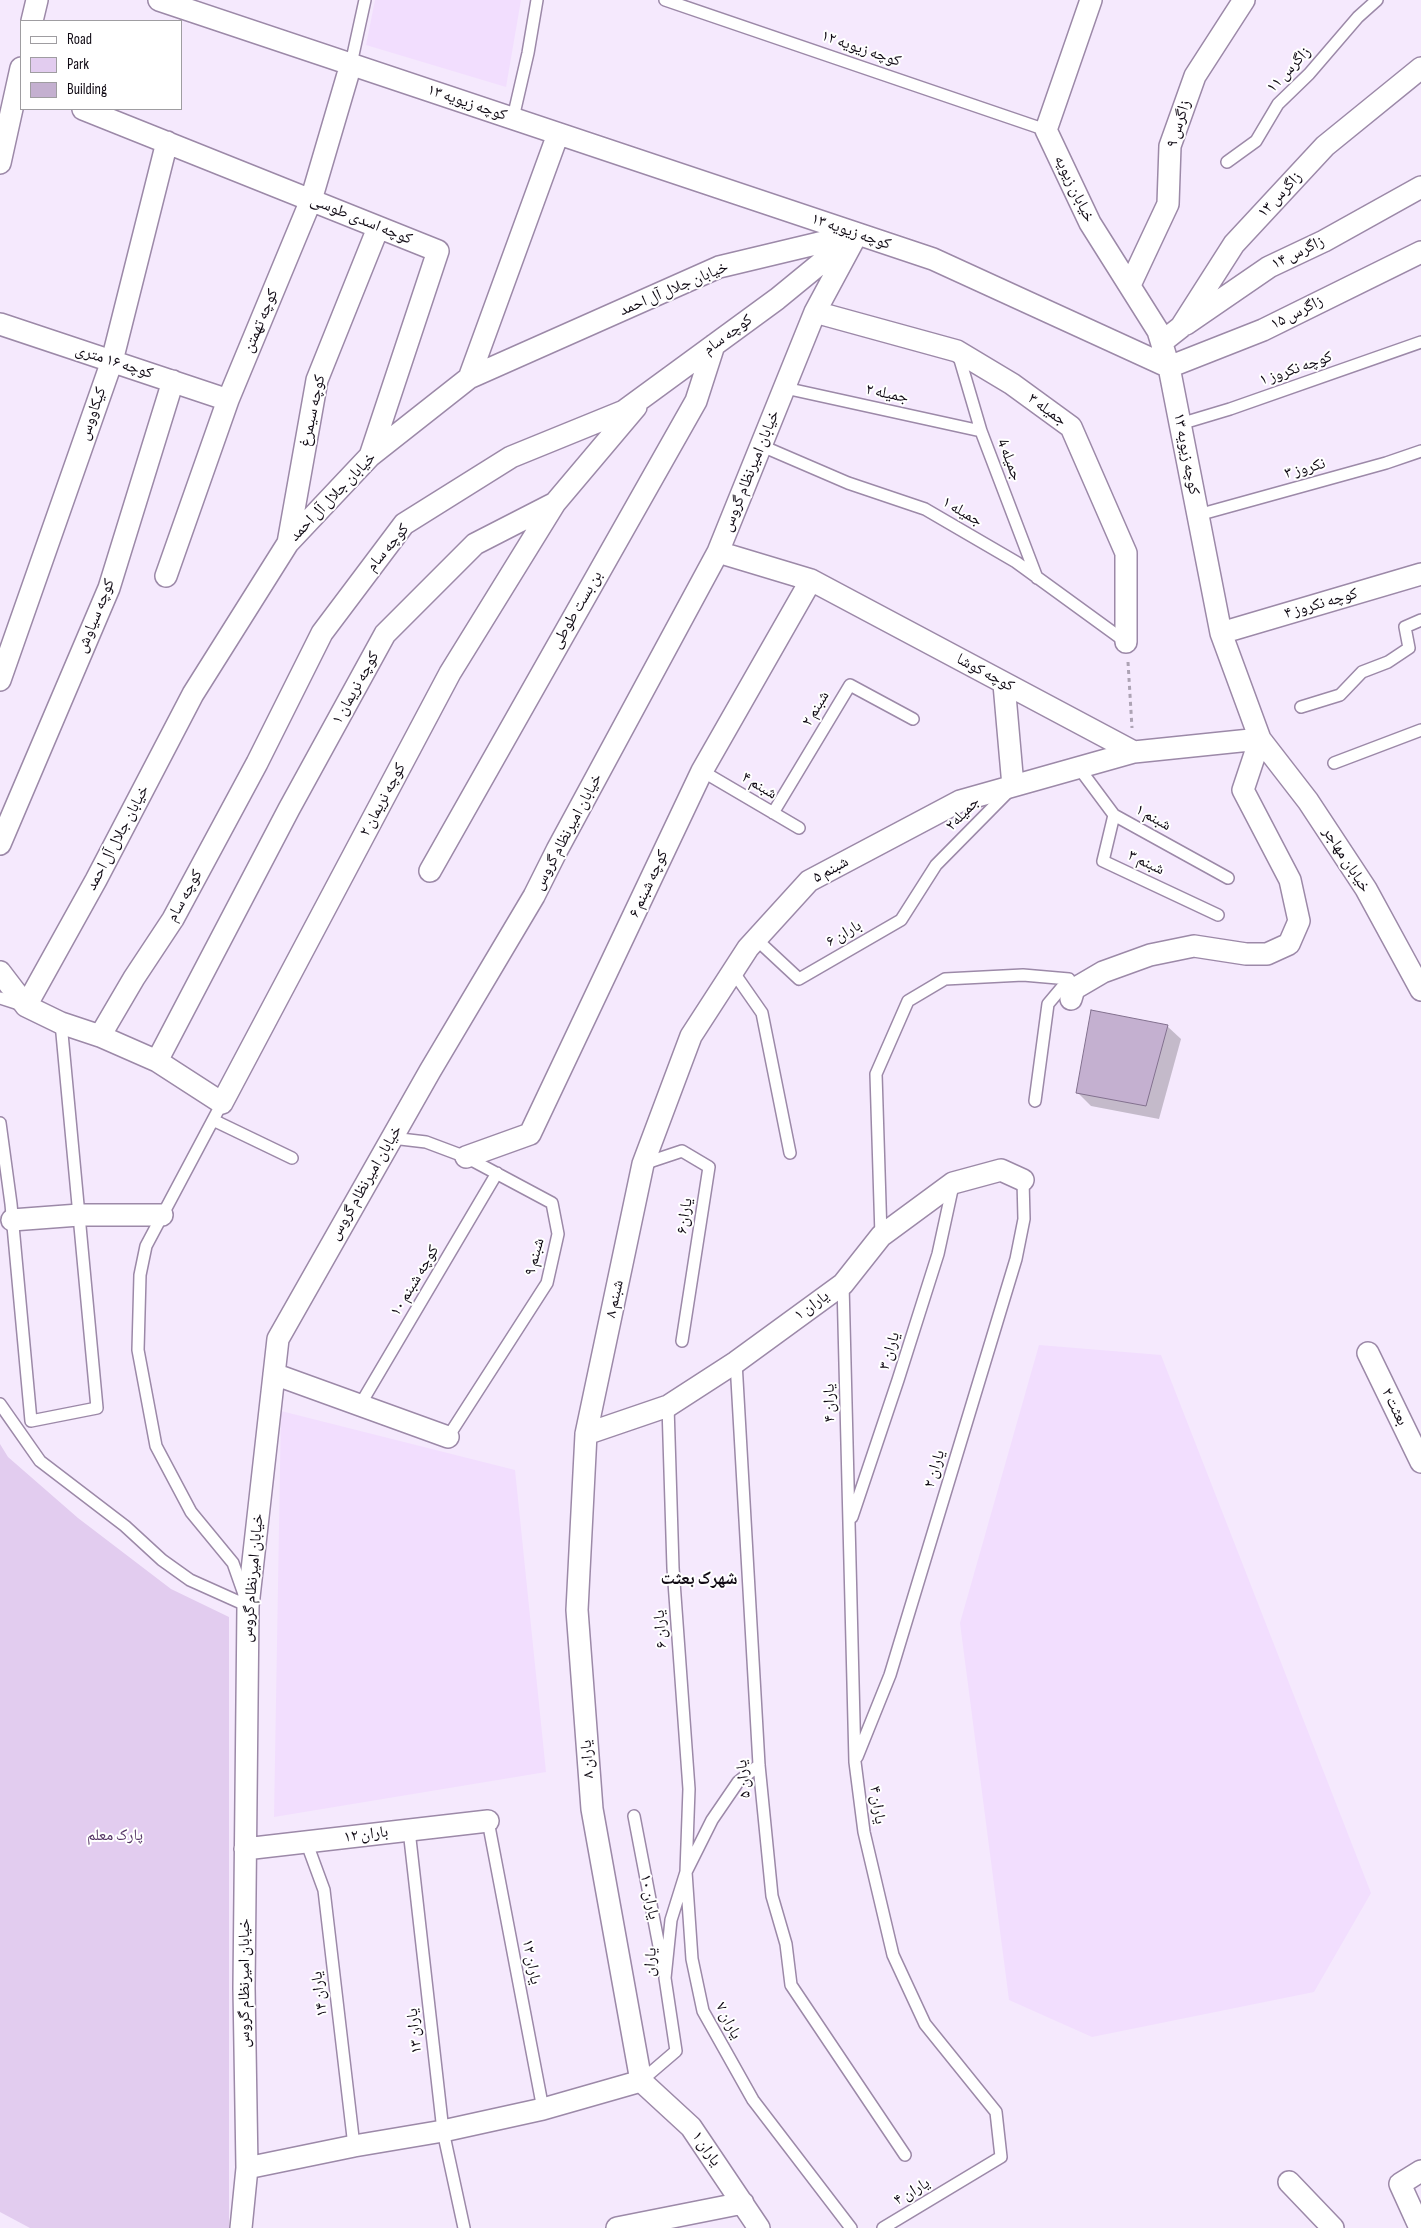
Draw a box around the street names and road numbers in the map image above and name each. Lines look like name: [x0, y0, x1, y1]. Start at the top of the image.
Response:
street label: کوچه زیویه ۱۲: [819, 26, 903, 72]
street label: زاگرس ۱۱: [1263, 43, 1315, 97]
street label: کوچه زیویه ۱۳: [425, 80, 509, 126]
street label: زاگرس ۹: [1163, 98, 1195, 150]
street label: خیابان زیویه: [1050, 152, 1098, 226]
street label: زاگرس ۱۳: [1254, 168, 1306, 222]
street label: کوچه اسدی طوسی: [307, 191, 415, 249]
street label: کوچه زیویه ۱۳: [809, 209, 893, 255]
street label: زاگرس ۱۴: [1269, 232, 1327, 274]
street label: خیابان جلال آل احمد: [617, 257, 731, 321]
street label: کوچه تهمتن: [239, 286, 283, 356]
street label: زاگرس ۱۵: [1268, 292, 1326, 334]
street label: کوچه سام: [700, 311, 756, 359]
street label: کوچه ۱۶ متری: [73, 340, 155, 384]
street label: کوچه نکروز ۱: [1257, 348, 1335, 390]
street label: کوچه سیمرغ: [296, 373, 330, 449]
street label: جمیله ۲: [864, 380, 910, 408]
street label: کیکاووس: [75, 385, 111, 443]
street label: جمیله ۳: [1024, 389, 1070, 431]
street label: خیابان امیرنظام گروس: [718, 407, 784, 535]
street label: کوچه زیویه ۱۳: [1169, 411, 1203, 497]
street label: جمیله 4: [992, 437, 1026, 483]
street label: خیابان جلال آل احمد: [286, 448, 380, 546]
street label: نکروز ۳: [1282, 454, 1328, 484]
street label: جمیله ۱: [938, 493, 986, 531]
street label: کوچه سام: [362, 520, 414, 576]
street label: بن بست طوطی: [547, 568, 607, 652]
street label: کوچه سیاوش: [72, 576, 120, 656]
street label: کوچه نکروز ۴: [1282, 584, 1360, 624]
street label: کوچه نریمان ۱: [328, 648, 384, 728]
street label: کوچه کوشا: [953, 650, 1017, 696]
street label: شبنم ۲: [798, 688, 834, 730]
street label: کوچه نریمان ۲: [356, 760, 410, 840]
street label: شبنم ۴: [738, 768, 780, 804]
street label: خیابان امیرنظام گروس: [529, 770, 607, 894]
street label: خیابان جلال آل احمد: [82, 782, 154, 894]
street label: جمیله۲: [942, 793, 984, 835]
street label: شبنم ۱: [1132, 800, 1174, 836]
street label: خیابان مهاجر: [1318, 824, 1374, 896]
street label: شبنم ۳: [1125, 846, 1167, 880]
street label: کوچه شبنم ۶: [625, 847, 673, 921]
street label: شبنم ۵: [810, 852, 852, 888]
street label: کوچه سام: [163, 867, 207, 925]
street label: باران ۶: [823, 916, 865, 952]
street label: خیابان امیرنظام گروس: [325, 1122, 407, 1244]
street label: یاران۶: [673, 1197, 697, 1235]
street label: شبنم ۹: [521, 1236, 549, 1278]
street label: کوچه شبنم ۱۰: [386, 1242, 444, 1320]
street label: شبنم ۸: [602, 1278, 628, 1320]
street label: یاران ۱: [791, 1287, 833, 1325]
street label: یاران ۳: [875, 1330, 905, 1372]
street label: یاران ۴: [820, 1384, 840, 1422]
street label: بعثت ۲: [1377, 1385, 1411, 1429]
street label: یاران ۲: [920, 1448, 950, 1490]
street label: خیابان امیرنظام گروس: [238, 1513, 268, 1643]
street label: یاران ۶: [650, 1609, 672, 1649]
street label: یاران ۸: [577, 1739, 599, 1779]
street label: یاران ۵: [732, 1759, 756, 1799]
street label: یاران ۴: [865, 1785, 889, 1825]
street label: باران ۱۲: [343, 1823, 389, 1847]
street label: یاران ۱۰: [635, 1873, 663, 1921]
street label: خیابان امیرنظام گروس: [235, 1918, 255, 2048]
street label: یاران ۱۲: [517, 1938, 545, 1986]
street label: یاران: [640, 1947, 662, 1977]
street label: یاران ۱۴: [308, 1970, 332, 2018]
street label: یاران ۷: [711, 1999, 745, 2043]
street label: یاران ۱۳: [403, 2007, 427, 2055]
street label: یاران ۱: [687, 2128, 725, 2170]
street label: یاران ۴: [891, 2174, 933, 2210]

